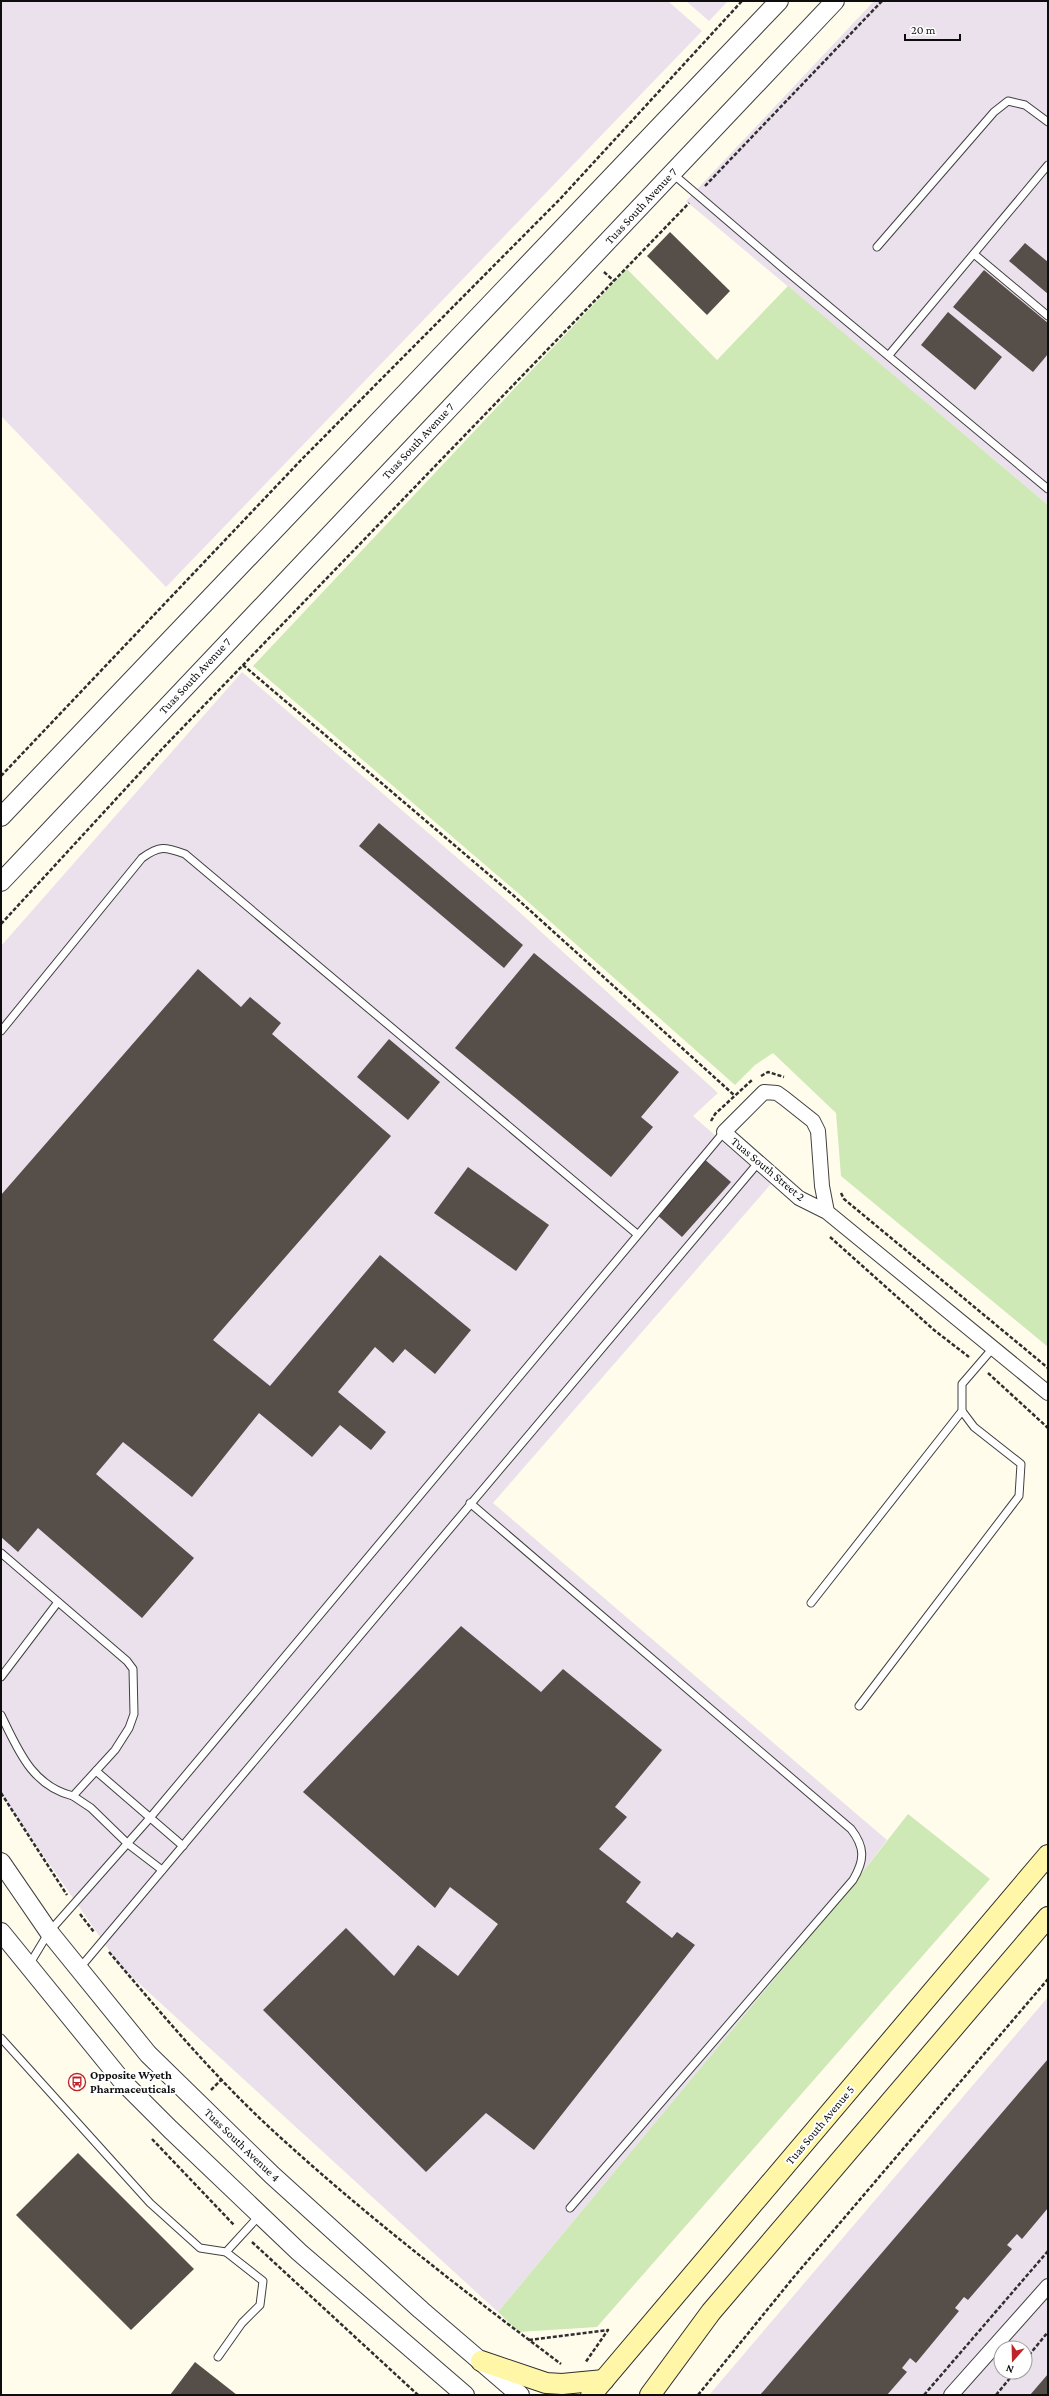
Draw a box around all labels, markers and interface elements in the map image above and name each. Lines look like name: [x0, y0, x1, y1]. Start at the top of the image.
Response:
scale bar: [905, 16, 960, 42]
text: 20 m: [911, 23, 936, 37]
street label: Tuas South Avenue 7: [602, 165, 680, 247]
street label: Tuas South Avenue 7: [379, 400, 457, 482]
street label: Tuas South Avenue 7: [156, 635, 234, 717]
street label: Tuas South Street 2: [728, 1134, 808, 1204]
place label: Opposite Wyeth Pharmaceuticals: [90, 2068, 175, 2096]
bus stop icon: Opposite Wyeth Pharmaceuticals: [67, 2072, 87, 2092]
street label: Tuas South Avenue 5: [783, 2083, 857, 2167]
street label: Tuas South Avenue 4: [201, 2105, 283, 2185]
north arrow: [993, 2340, 1033, 2380]
text: N: [1004, 2362, 1015, 2376]

